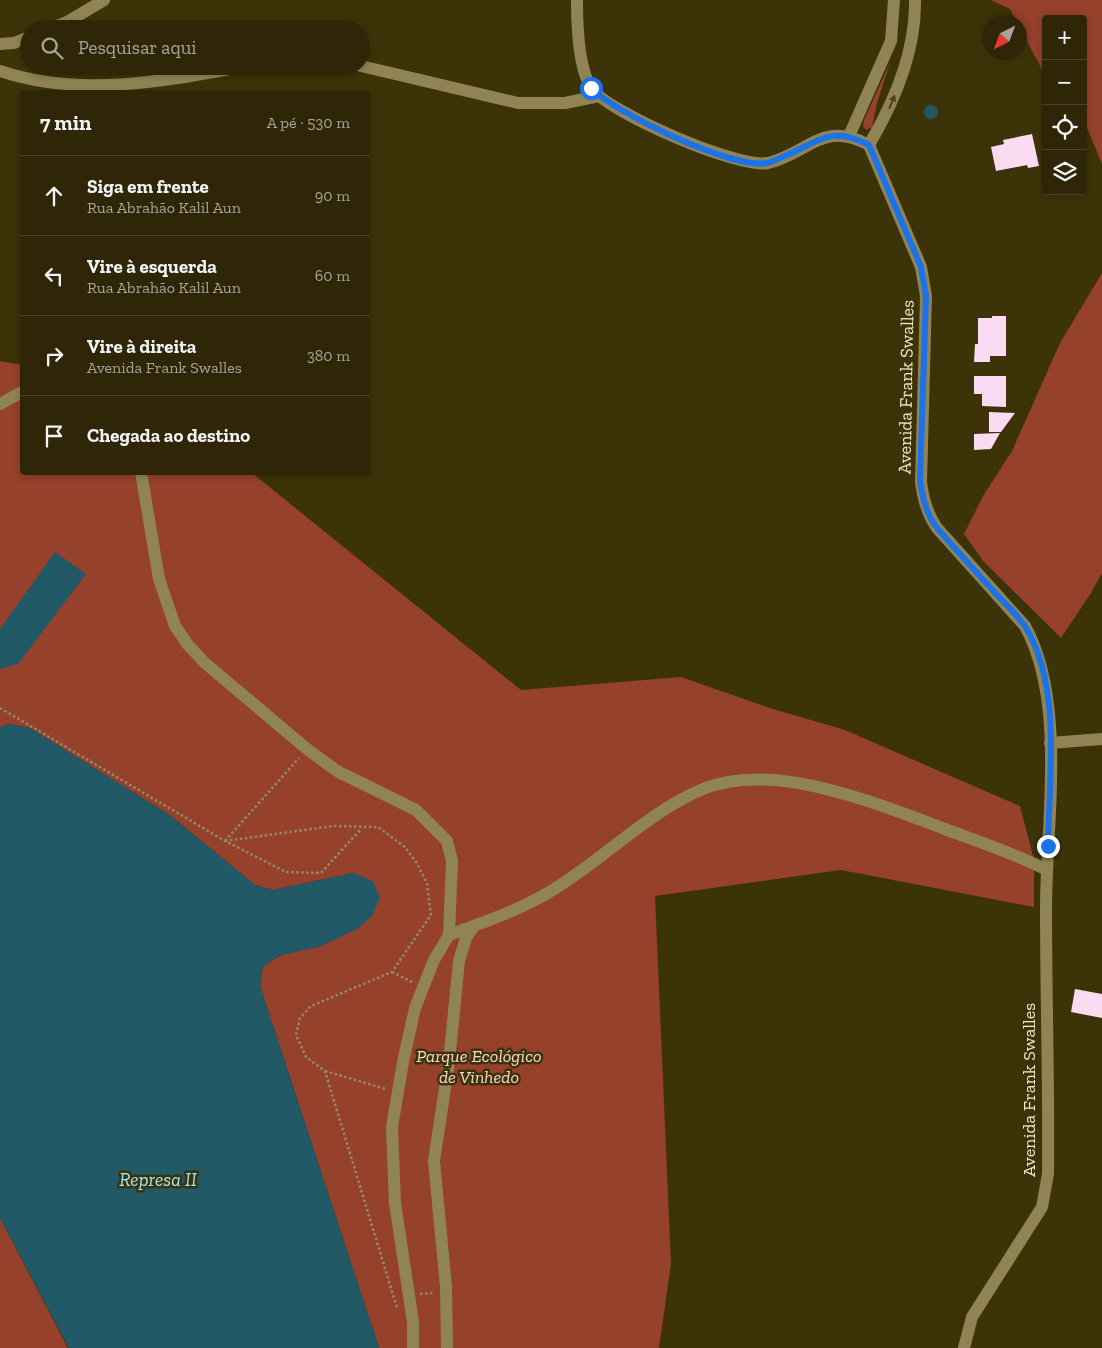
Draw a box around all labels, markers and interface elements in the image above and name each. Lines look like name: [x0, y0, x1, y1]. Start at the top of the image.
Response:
north arrow: [982, 15, 1027, 60]
map controls: [1042, 15, 1087, 195]
button: +: [1042, 15, 1087, 60]
search box: [20, 20, 370, 75]
icon: search: [38, 34, 66, 62]
text: Pesquisar aqui: [78, 36, 197, 59]
button: −: [1042, 60, 1087, 105]
route start: [580, 77, 603, 100]
one-way arrow: [888, 94, 896, 109]
button: locate: [1042, 105, 1087, 150]
text: 7 min: [40, 110, 91, 135]
text: A pé · 530 m: [267, 113, 350, 132]
button: layers: [1042, 150, 1087, 195]
text: Siga em frente: [87, 175, 209, 198]
icon: ahead: [40, 182, 68, 210]
text: 90 m: [315, 186, 350, 205]
text: Rua Abrahão Kalil Aun: [87, 198, 241, 217]
text: Vire à esquerda: [87, 255, 217, 278]
icon: left: [40, 262, 68, 290]
text: 60 m: [315, 266, 350, 285]
text: Rua Abrahão Kalil Aun: [87, 278, 241, 297]
street label: Avenida Frank Swalles: [893, 300, 919, 474]
text: Vire à direita: [87, 335, 196, 358]
icon: right: [40, 342, 68, 370]
text: 380 m: [307, 346, 350, 365]
text: Avenida Frank Swalles: [87, 358, 242, 377]
icon: arrive: [40, 422, 68, 450]
text: Chegada ao destino: [87, 424, 250, 447]
route end: [1037, 835, 1060, 858]
street label: Avenida Frank Swalles: [1018, 1003, 1040, 1177]
park label: Parque Ecológico de Vinhedo: [416, 1045, 542, 1088]
water label: Represa II: [119, 1168, 197, 1191]

